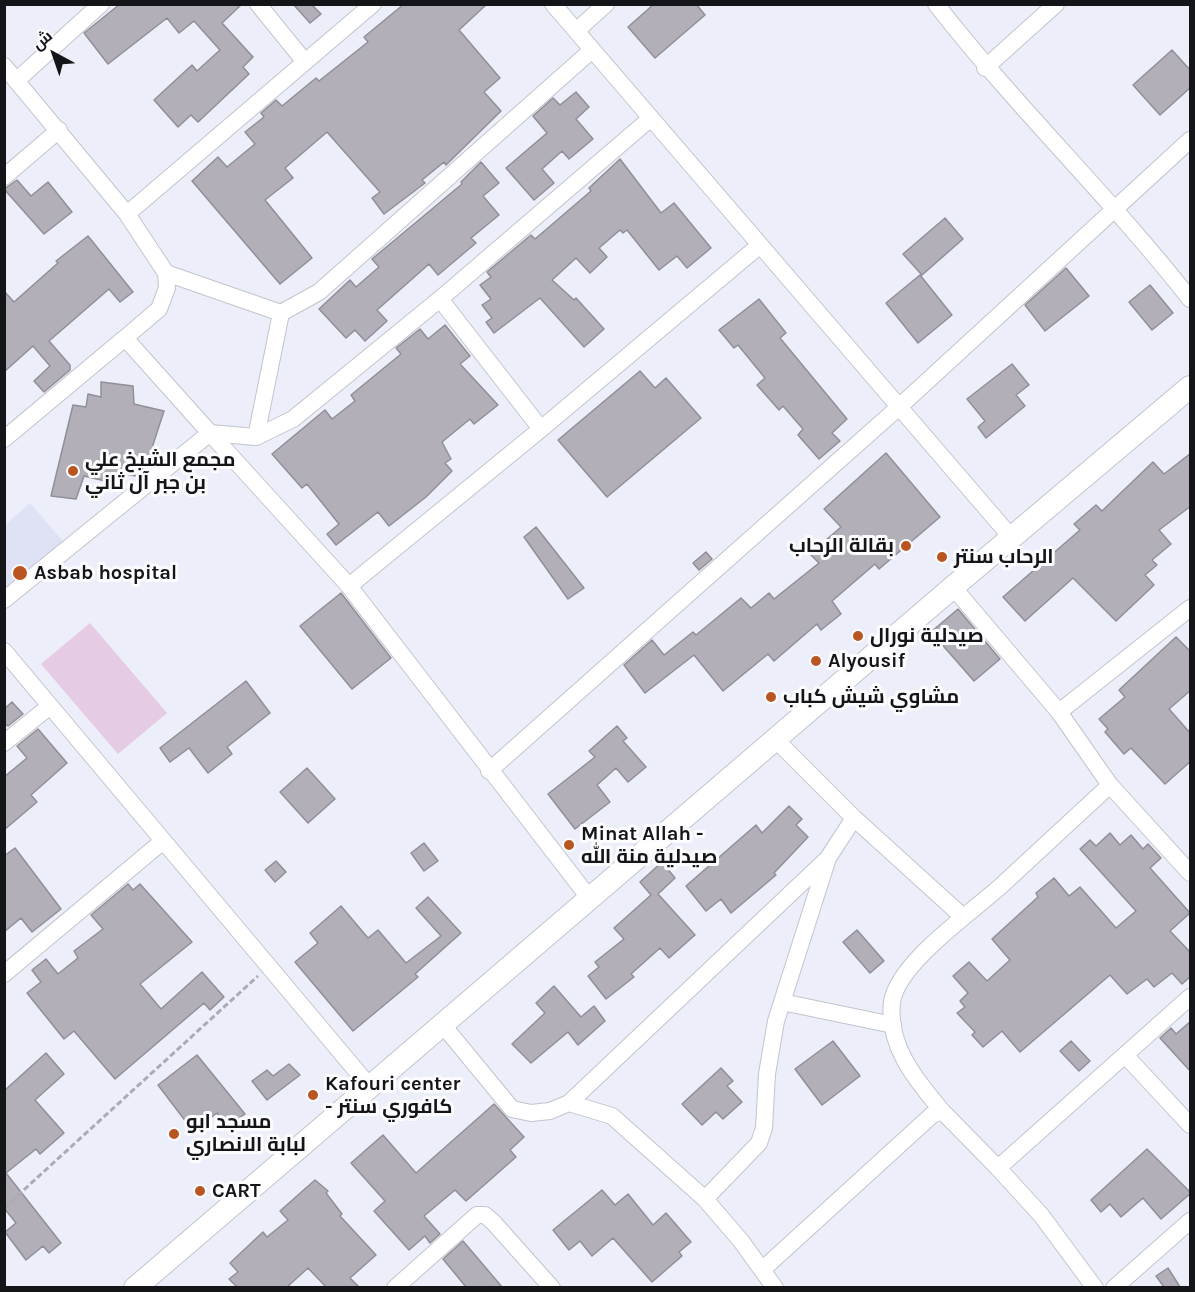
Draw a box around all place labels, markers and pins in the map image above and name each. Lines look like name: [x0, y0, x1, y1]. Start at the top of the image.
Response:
place label: مجمع الشيخ علي بن جبر آل ثاني: [85, 448, 235, 495]
marker: مجمع الشيخ علي بن جبر آل ثاني: [66, 464, 80, 478]
place label: بقالة الرحاب: [789, 534, 894, 558]
marker: بقالة الرحاب: [899, 539, 913, 553]
place label: الرحاب سنتر: [954, 545, 1053, 569]
marker: الرحاب سنتر: [935, 550, 949, 564]
place label: Asbab hospital: [34, 561, 177, 585]
marker: Asbab hospital: [11, 564, 29, 582]
place label: صيدلية نورال: [870, 624, 984, 648]
marker: صيدلية نورال: [851, 629, 865, 643]
place label: Alyousif: [828, 649, 905, 673]
marker: Alyousif: [809, 654, 823, 668]
place label: مشاوي شيش كباب: [783, 685, 959, 709]
marker: مشاوي شيش كباب: [764, 690, 778, 704]
place label: Minat Allah - صيدلية منة الله: [581, 822, 717, 869]
marker: Minat Allah - صيدلية منة الله: [562, 838, 576, 852]
place label: Kafouri center - كافوري سنتر: [325, 1072, 460, 1119]
marker: Kafouri center - كافوري سنتر: [306, 1088, 320, 1102]
place label: مسجد ابو لبابة الانصاري: [186, 1110, 306, 1157]
marker: مسجد ابو لبابة الانصاري: [167, 1127, 181, 1141]
place label: CART: [212, 1179, 261, 1203]
marker: CART: [193, 1184, 207, 1198]

